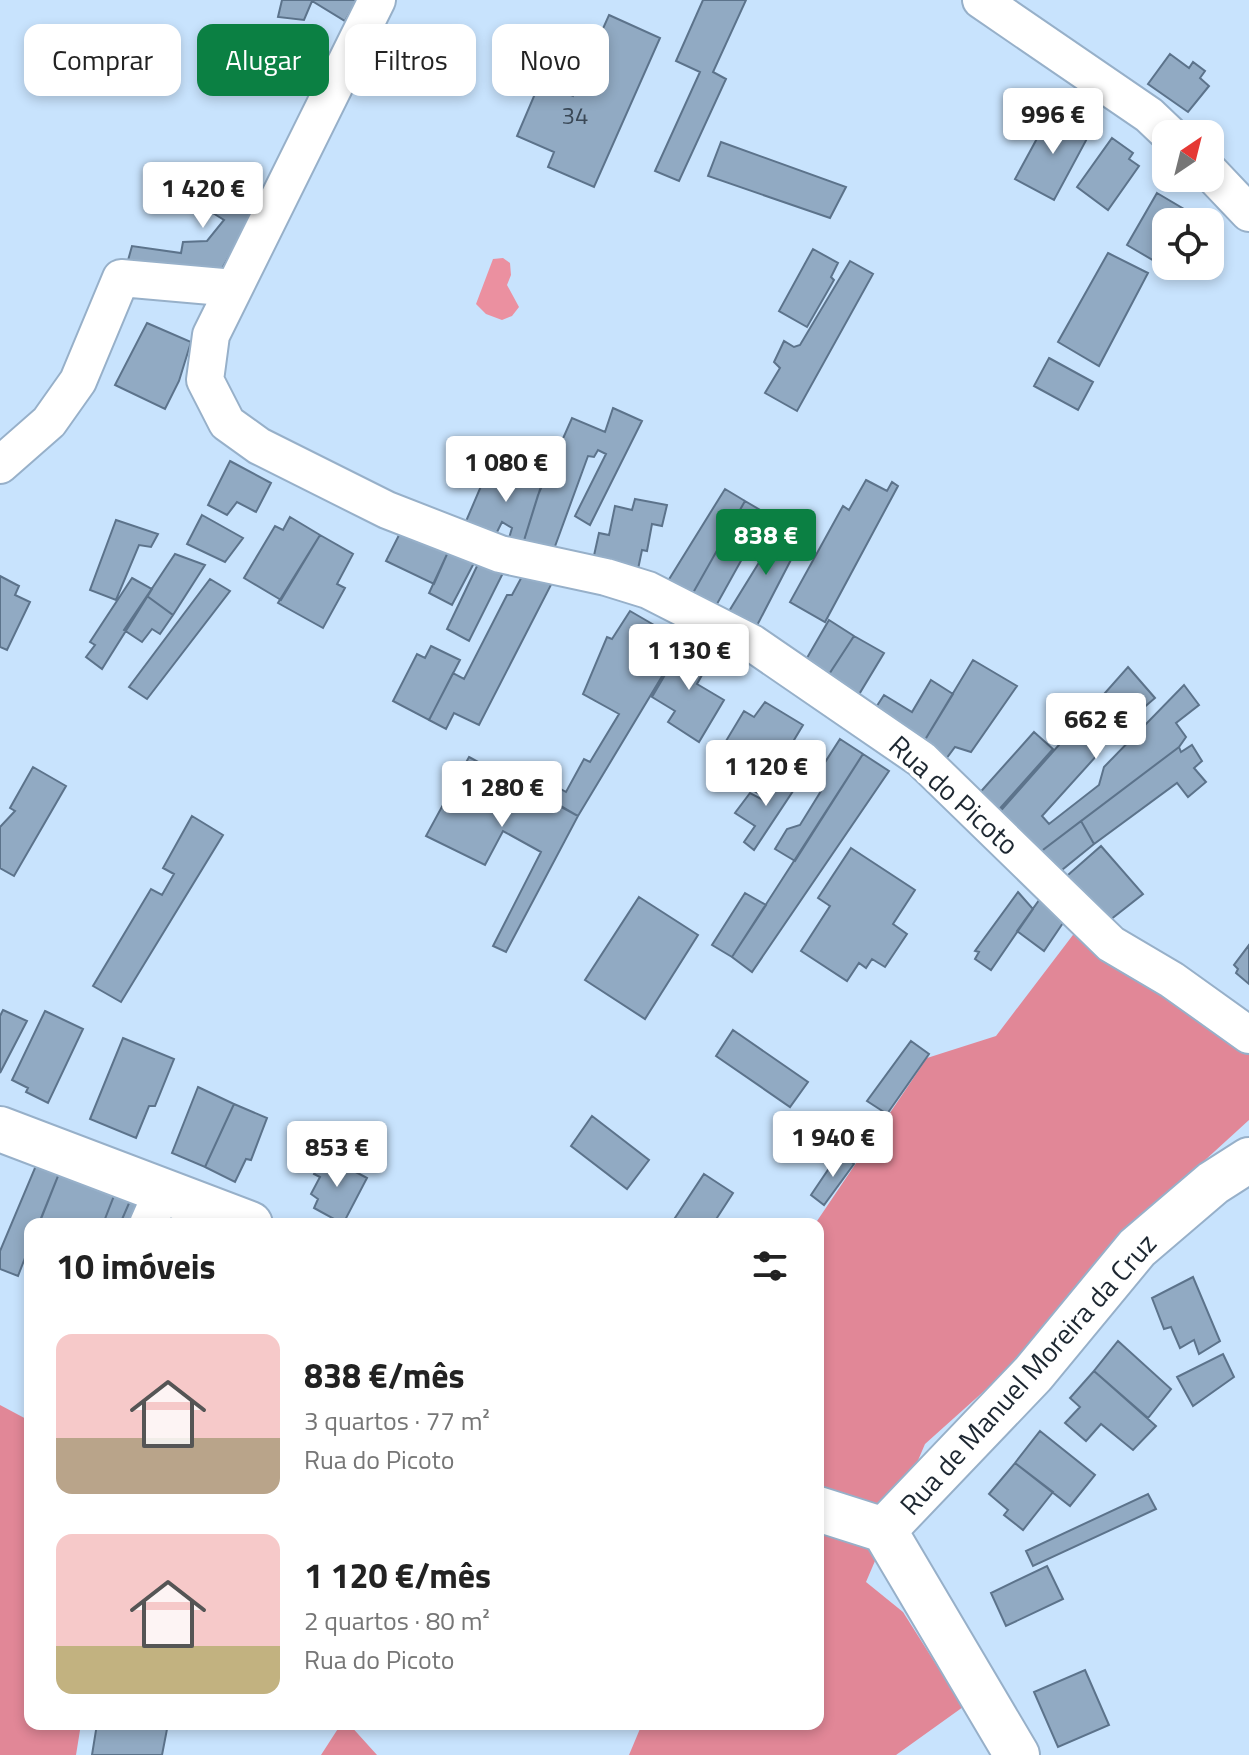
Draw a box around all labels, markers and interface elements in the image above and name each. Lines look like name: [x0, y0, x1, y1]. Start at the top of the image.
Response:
chip: Comprar: [24, 24, 181, 96]
chip: Alugar: [197, 24, 329, 96]
chip: Filtros: [345, 24, 476, 96]
chip: Novo: [492, 24, 609, 96]
pin: 996 €: [997, 88, 1109, 156]
text: 996 €: [1021, 94, 1085, 133]
house number: 34: [562, 97, 588, 133]
north arrow: [1152, 120, 1224, 192]
map controls: [1152, 120, 1224, 280]
pin: 1 420 €: [129, 162, 277, 230]
text: 1 420 €: [161, 168, 245, 207]
button: locate: [1152, 208, 1224, 280]
pin: 1 080 €: [432, 436, 580, 504]
text: 1 080 €: [464, 442, 548, 481]
pin: 838 €: [710, 509, 822, 577]
text: 838 €: [734, 515, 798, 554]
pin: 1 130 €: [615, 624, 763, 692]
text: 1 130 €: [647, 630, 731, 669]
pin: 662 €: [1040, 693, 1152, 761]
text: 662 €: [1064, 699, 1128, 738]
street label: Rua do Picoto: [880, 724, 1029, 865]
pin: 1 120 €: [692, 740, 840, 808]
text: 1 120 €: [724, 746, 808, 785]
pin: 1 280 €: [428, 761, 576, 829]
text: 1 280 €: [460, 767, 544, 806]
pin: 1 940 €: [759, 1111, 907, 1179]
text: 1 940 €: [791, 1117, 875, 1156]
pin: 853 €: [281, 1121, 393, 1189]
text: 853 €: [305, 1127, 369, 1166]
street label: Rua de Manuel Moreira da Cruz: [889, 1223, 1166, 1524]
text: 10 imóveis: [56, 1240, 216, 1292]
icon: filters: [748, 1244, 792, 1288]
text: 838 €/mês: [304, 1349, 465, 1401]
icon: home: [120, 1366, 216, 1462]
text: 3 quartos · 77 m²: [304, 1401, 490, 1440]
text: Rua do Picoto: [304, 1440, 454, 1479]
text: 1 120 €/mês: [304, 1549, 491, 1601]
icon: home: [120, 1566, 216, 1662]
text: 2 quartos · 80 m²: [304, 1601, 490, 1640]
text: Rua do Picoto: [304, 1640, 454, 1679]

